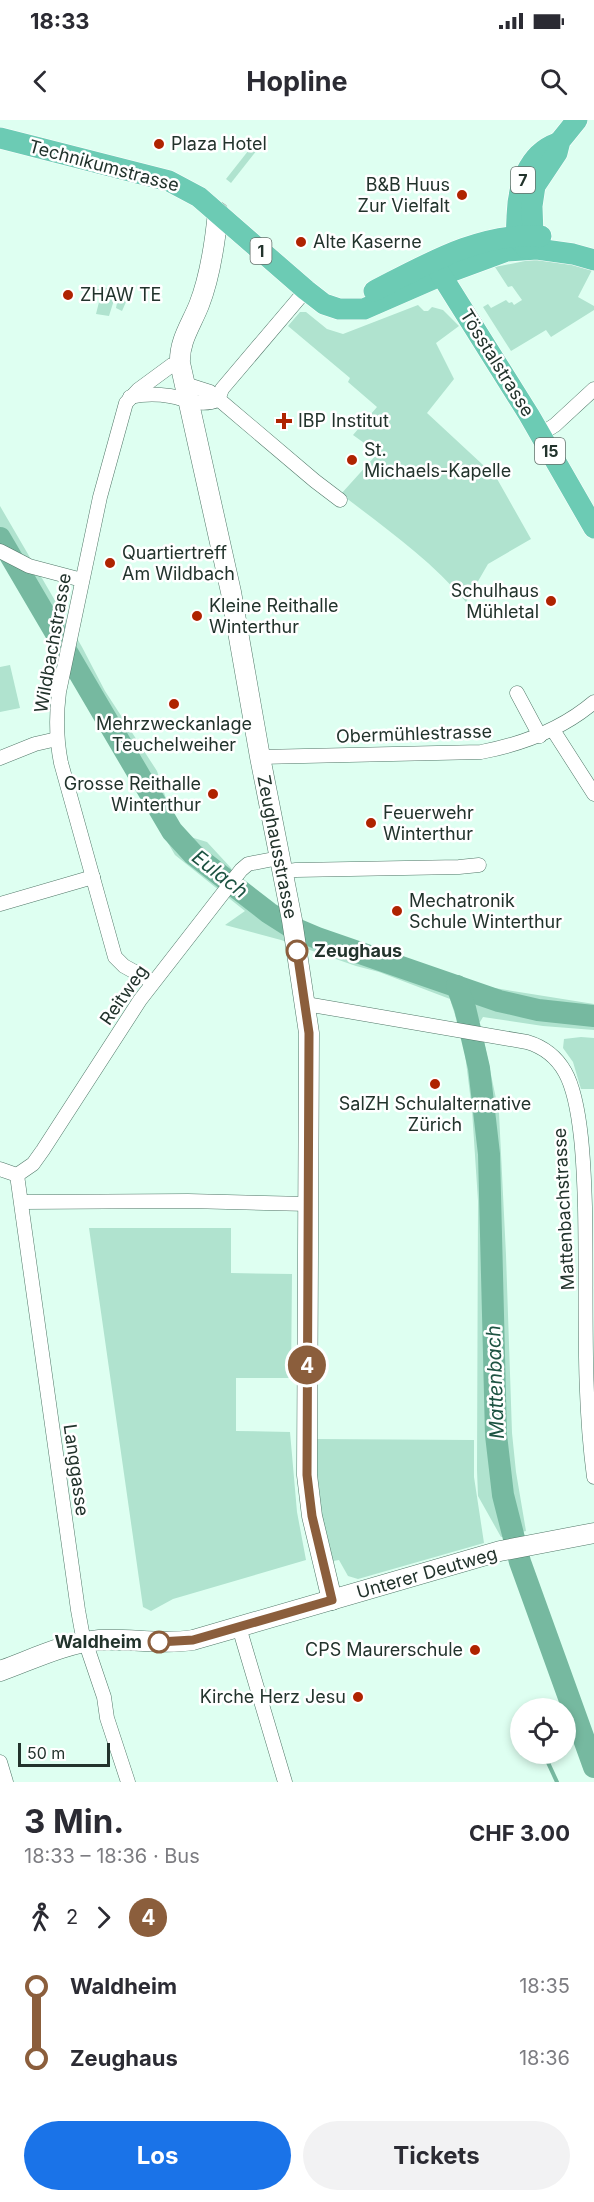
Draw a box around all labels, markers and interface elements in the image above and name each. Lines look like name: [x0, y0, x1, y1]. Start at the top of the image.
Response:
text: 18:33: [30, 8, 90, 34]
icon: back: [24, 65, 57, 98]
text: Hopline: [246, 65, 348, 98]
icon: search: [537, 65, 570, 98]
place label: Plaza Hotel: [171, 133, 267, 154]
street label: Technikumstrasse: [27, 135, 182, 196]
marker: Plaza Hotel: [152, 137, 166, 151]
road number: 7: [511, 167, 535, 193]
place label: B&B Huus Zur Vielfalt: [358, 174, 450, 216]
marker: B&B Huus Zur Vielfalt: [455, 188, 469, 202]
place label: Alte Kaserne: [313, 231, 422, 252]
marker: Alte Kaserne: [294, 235, 308, 249]
road number: 1: [250, 238, 272, 264]
place label: ZHAW TE: [80, 284, 161, 305]
marker: ZHAW TE: [61, 288, 75, 302]
street label: Tösstalstrasse: [456, 305, 539, 420]
place label: IBP Institut: [298, 410, 389, 431]
marker: IBP Institut: [275, 412, 293, 430]
road number: 15: [535, 438, 565, 464]
place label: St. Michaels-Kapelle: [364, 439, 511, 481]
marker: St. Michaels-Kapelle: [345, 453, 359, 467]
place label: Quartiertreff Am Wildbach: [122, 542, 235, 584]
marker: Quartiertreff Am Wildbach: [103, 556, 117, 570]
street label: Wildbachstrasse: [30, 571, 75, 714]
place label: Schulhaus Mühletal: [451, 580, 539, 622]
marker: Schulhaus Mühletal: [544, 594, 558, 608]
place label: Kleine Reithalle Winterthur: [209, 595, 339, 637]
marker: Kleine Reithalle Winterthur: [190, 609, 204, 623]
marker: Mehrzweckanlage Teuchelweiher: [167, 697, 181, 711]
place label: Mehrzweckanlage Teuchelweiher: [96, 713, 252, 755]
street label: Obermühlestrasse: [336, 720, 492, 747]
place label: Grosse Reithalle Winterthur: [64, 773, 201, 815]
street label: Zeughausstrasse: [253, 773, 302, 921]
marker: Grosse Reithalle Winterthur: [206, 787, 220, 801]
place label: Feuerwehr Winterthur: [383, 802, 474, 844]
marker: Feuerwehr Winterthur: [364, 816, 378, 830]
water label: Eulach: [187, 845, 253, 903]
place label: Mechatronik Schule Winterthur: [409, 890, 562, 932]
marker: Mechatronik Schule Winterthur: [390, 904, 404, 918]
marker: Zeughaus: [286, 940, 308, 962]
place label: Zeughaus: [314, 940, 402, 961]
street label: Reitweg: [95, 961, 152, 1029]
marker: SalZH Schulalternative Zürich: [428, 1077, 442, 1091]
place label: SalZH Schulalternative Zürich: [339, 1093, 531, 1135]
street label: Mattenbachstrasse: [549, 1127, 578, 1291]
water label: Mattenbach: [481, 1325, 509, 1439]
line badge: 4: [288, 1346, 326, 1384]
text: 4: [300, 1353, 314, 1378]
street label: Langgasse: [60, 1423, 93, 1517]
street label: Unterer Deutweg: [354, 1542, 500, 1603]
place label: Waldheim: [54, 1631, 142, 1652]
marker: Waldheim: [148, 1631, 170, 1653]
place label: CPS Maurerschule: [305, 1639, 463, 1660]
marker: CPS Maurerschule: [468, 1643, 482, 1657]
place label: Kirche Herz Jesu: [200, 1686, 346, 1707]
marker: Kirche Herz Jesu: [351, 1690, 365, 1704]
map controls: [510, 1698, 576, 1764]
button: locate: [510, 1698, 576, 1764]
scale bar: [18, 1740, 110, 1768]
text: 50 m: [27, 1743, 65, 1763]
text: 3 Min.: [24, 1801, 124, 1841]
text: CHF 3.00: [469, 1820, 570, 1846]
text: 18:33 – 18:36 · Bus: [24, 1844, 200, 1868]
icon: walk: [24, 1901, 57, 1934]
icon: forward: [87, 1901, 120, 1934]
text: 2: [66, 1905, 78, 1929]
text: 4: [141, 1905, 155, 1930]
text: Waldheim: [70, 1973, 177, 1999]
text: 18:35: [519, 1974, 570, 1998]
text: Zeughaus: [70, 2045, 178, 2071]
text: 18:36: [519, 2046, 570, 2070]
button: Los: [24, 2121, 291, 2190]
button: Tickets: [303, 2121, 570, 2190]

